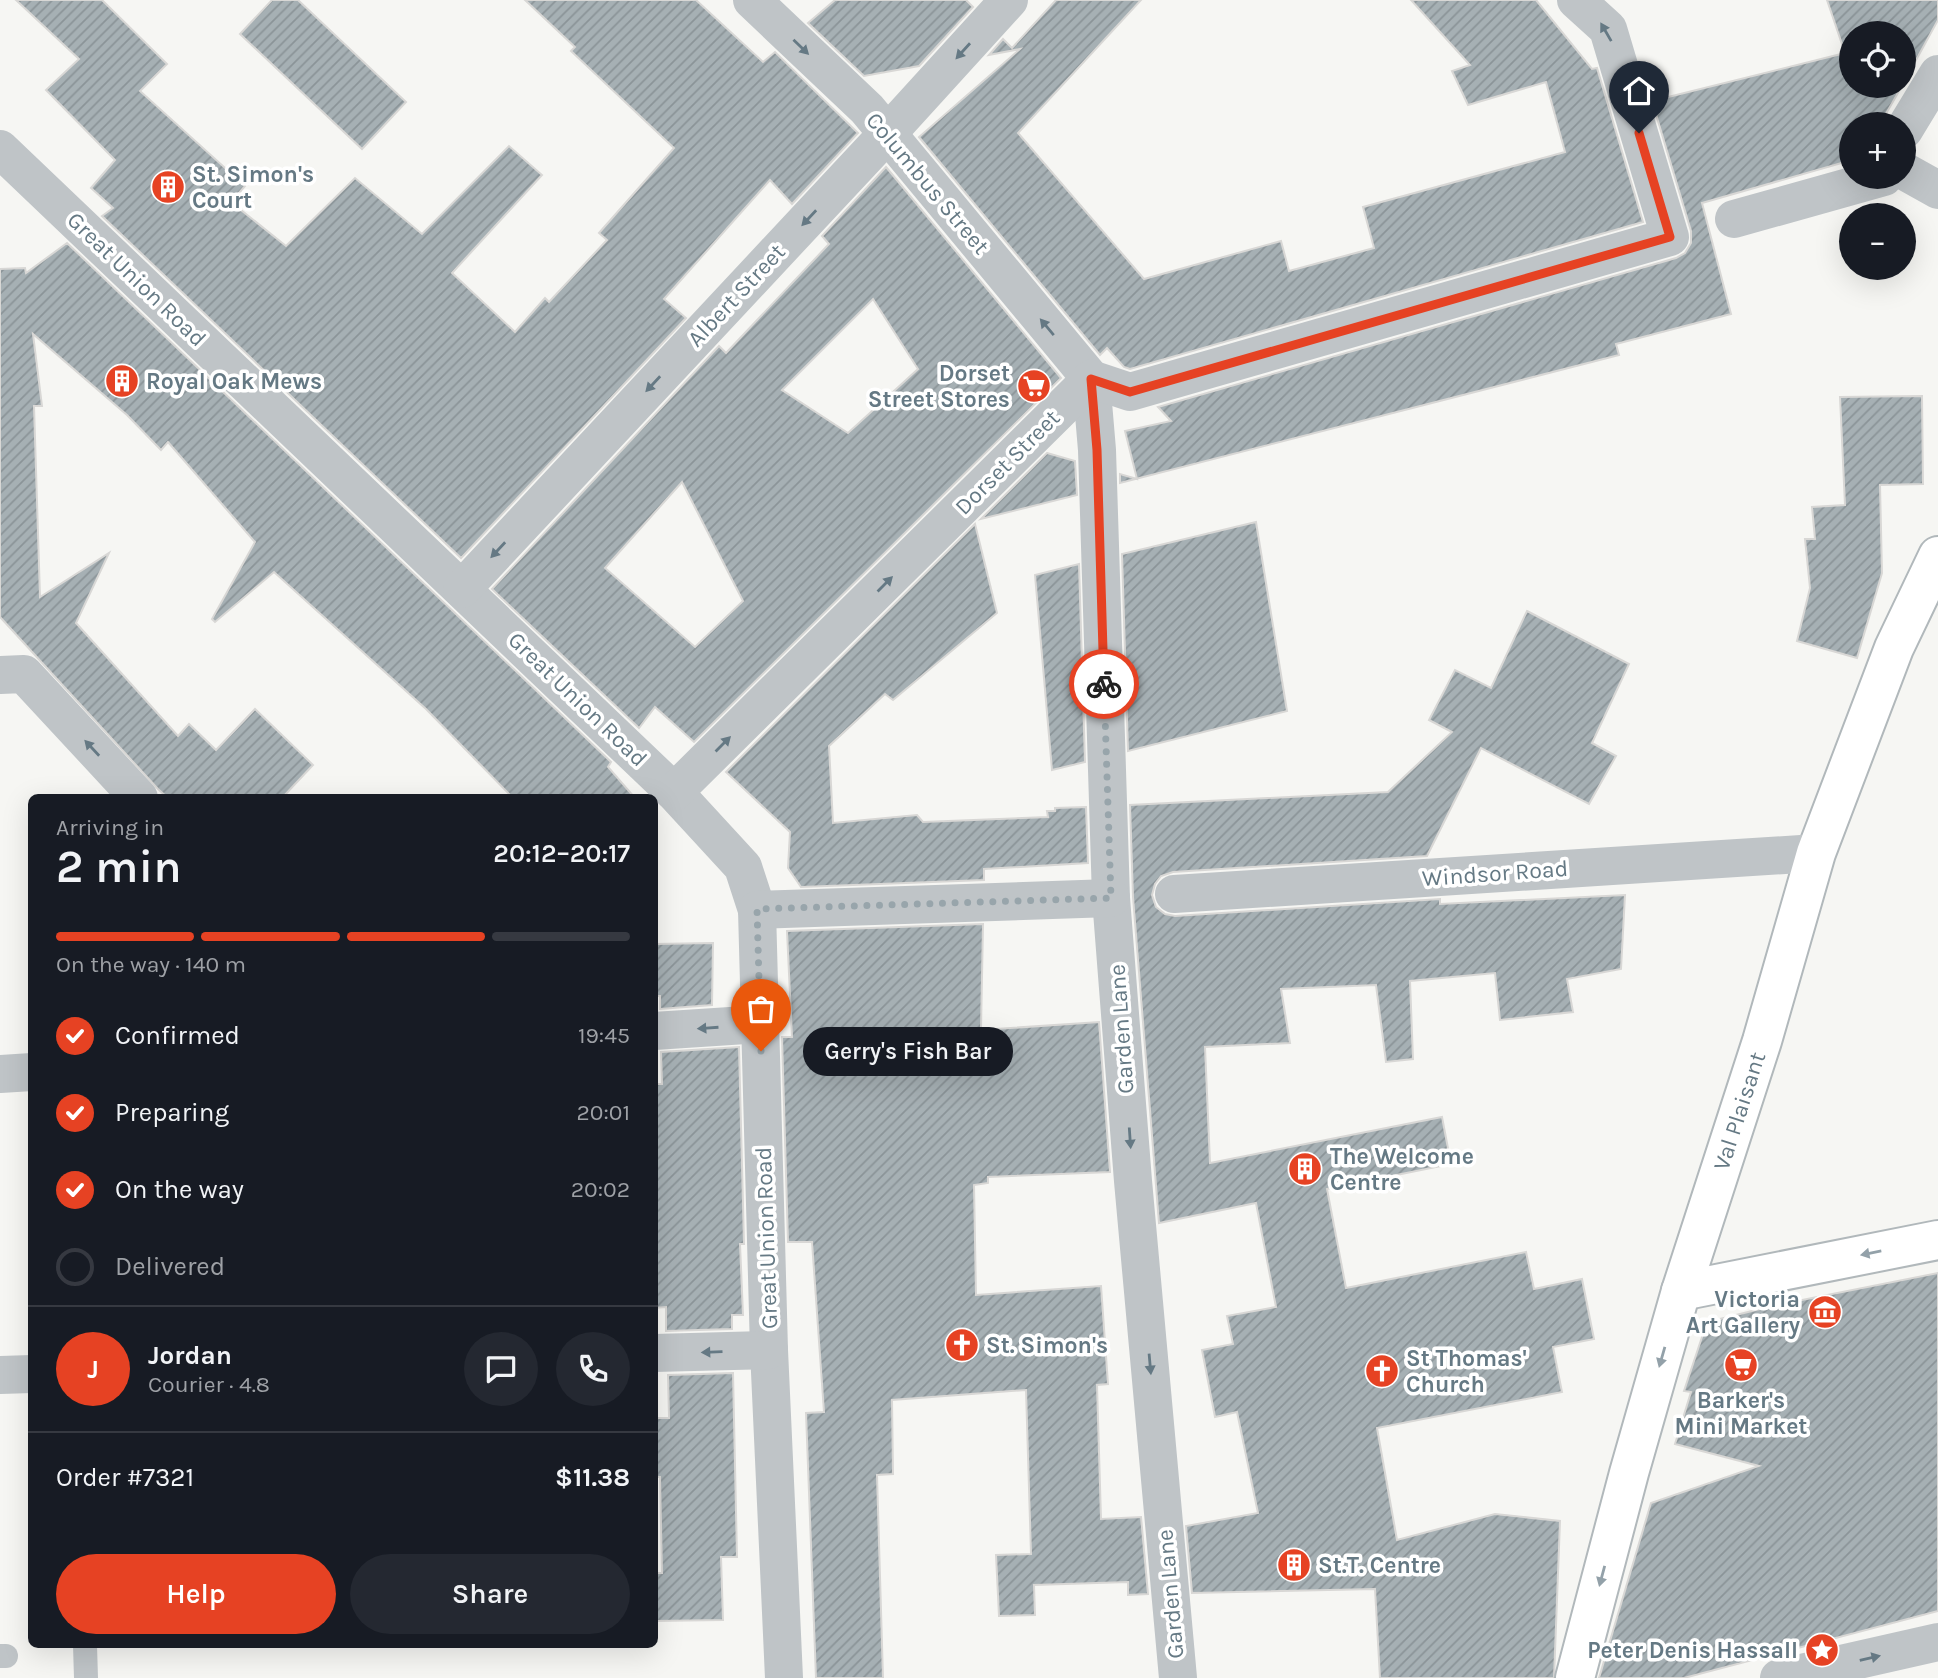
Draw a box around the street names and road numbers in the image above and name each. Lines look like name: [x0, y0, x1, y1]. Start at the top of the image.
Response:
street label: Columbus Street: [860, 107, 995, 260]
street label: Great Union Road: [62, 206, 212, 352]
street label: Albert Street: [682, 238, 791, 352]
street label: Dorset Street: [949, 404, 1066, 520]
street label: Great Union Road: [503, 626, 653, 772]
street label: Windsor Road: [1421, 855, 1569, 892]
street label: Garden Lane: [1104, 963, 1139, 1095]
street label: Val Plaisant: [1708, 1048, 1771, 1174]
street label: Great Union Road: [750, 1146, 783, 1330]
street label: Garden Lane: [1151, 1528, 1190, 1660]

